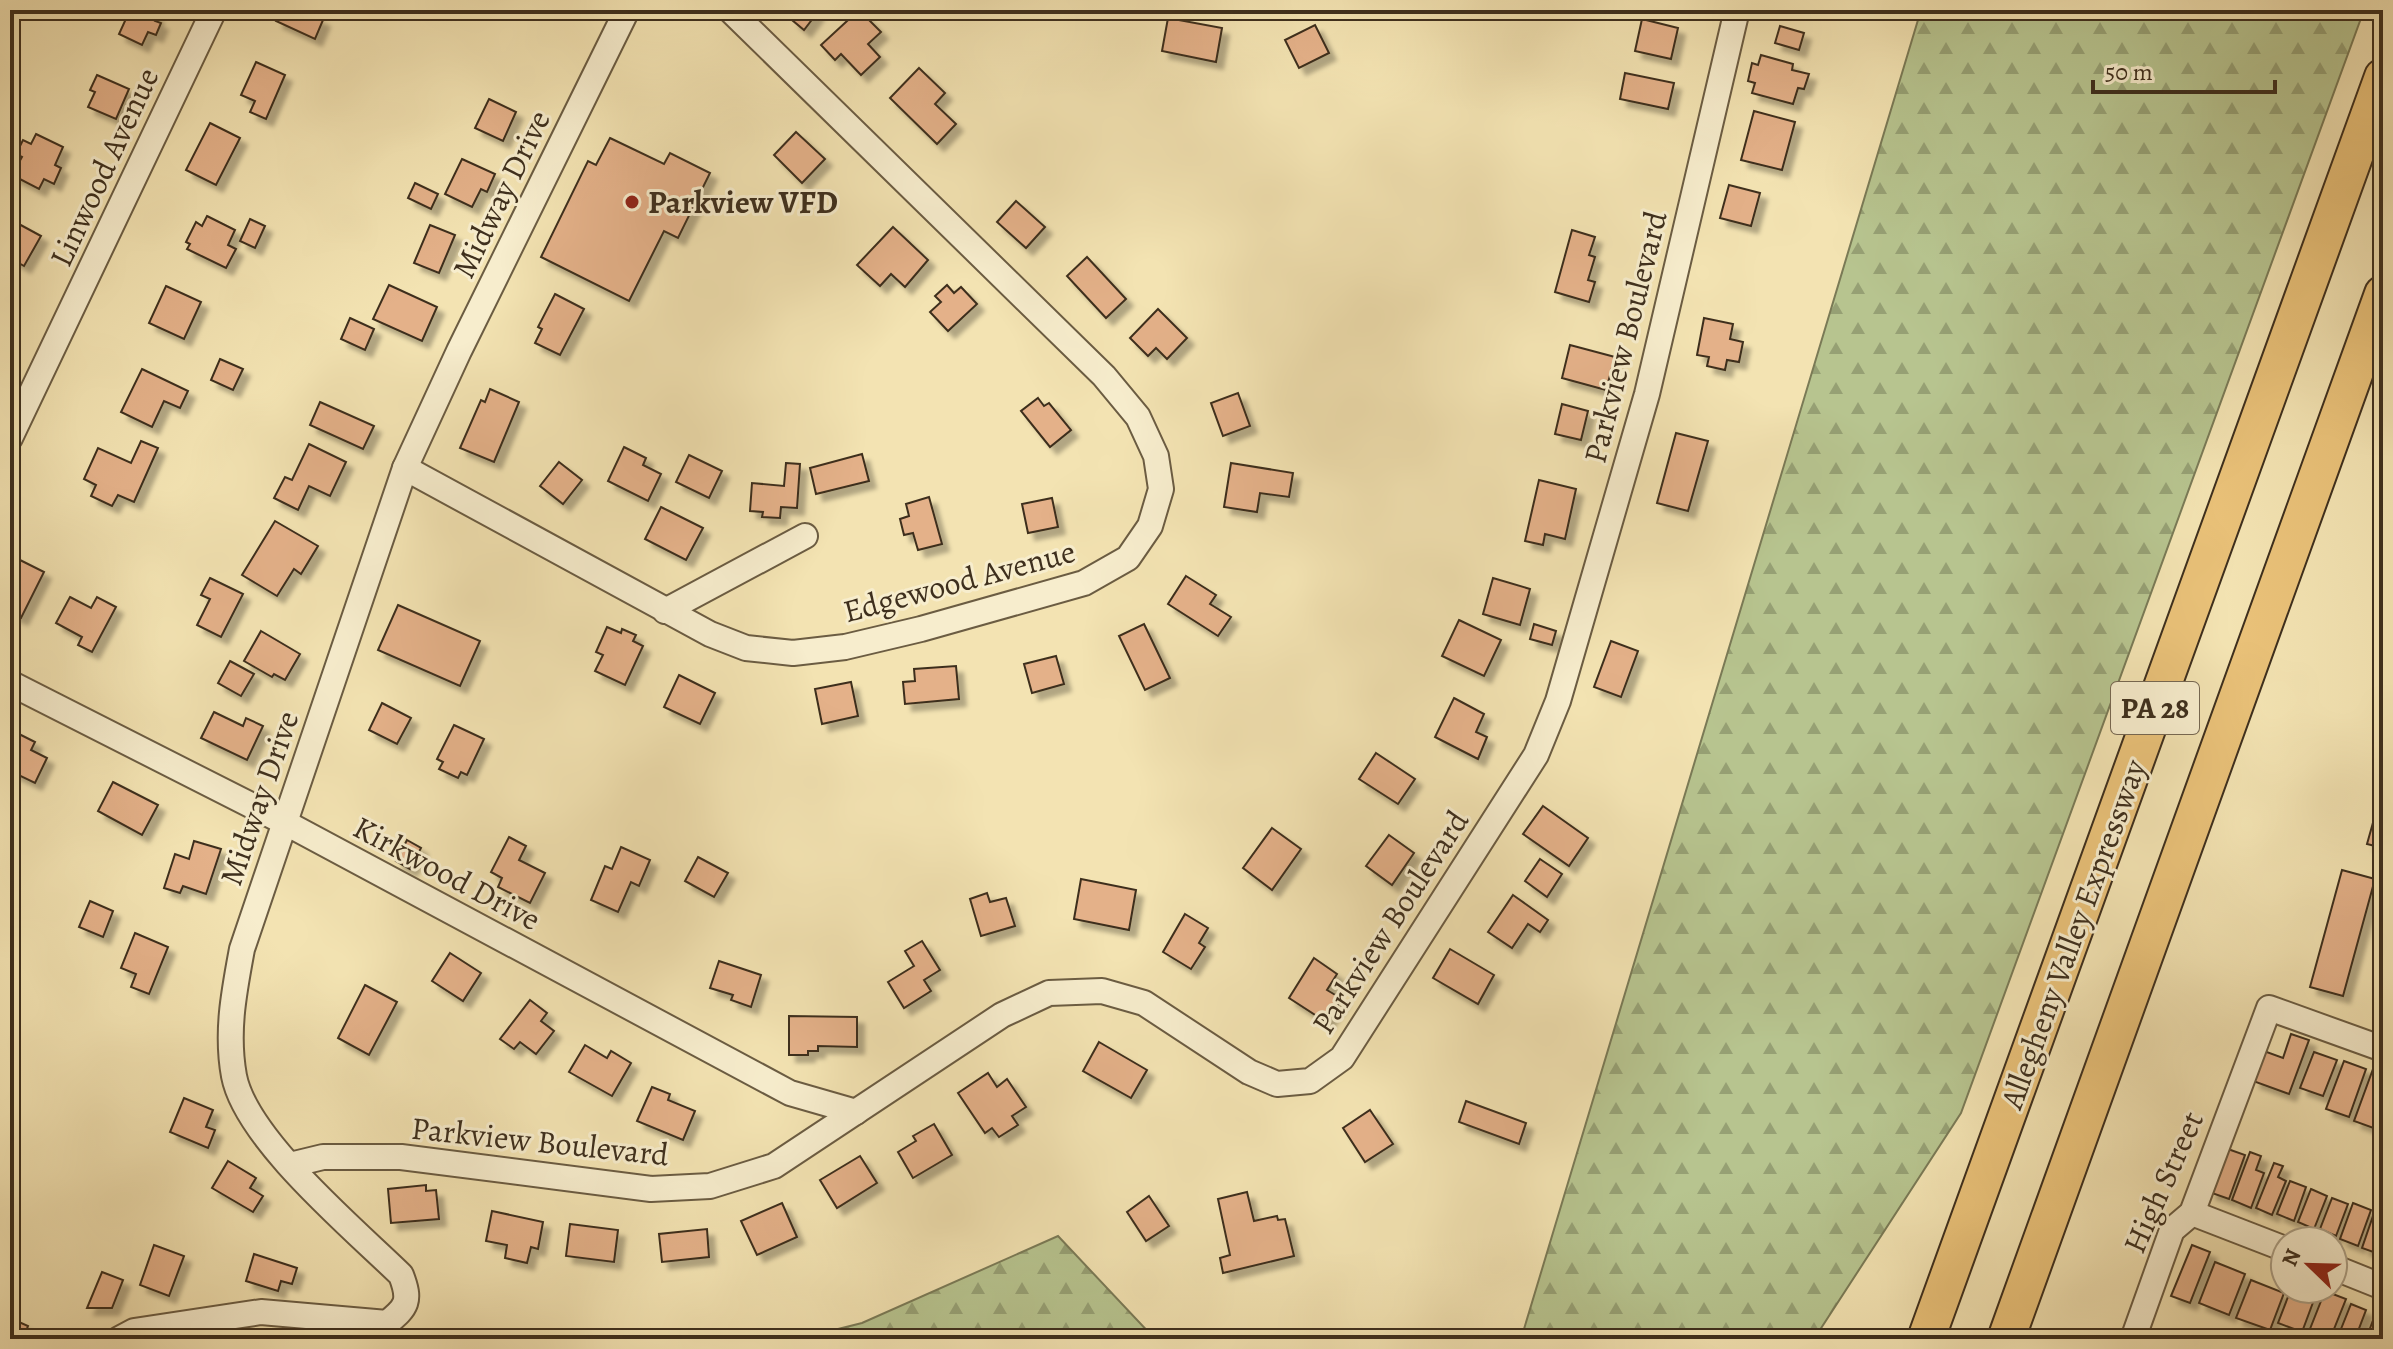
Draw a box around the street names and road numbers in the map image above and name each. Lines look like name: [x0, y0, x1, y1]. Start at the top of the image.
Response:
street label: Linwood Avenue: [39, 60, 169, 274]
street label: Midway Drive: [441, 103, 561, 285]
street label: Parkview Boulevard: [1572, 205, 1678, 468]
street label: Edgewood Avenue: [838, 529, 1080, 633]
road number: PA 28: [2111, 682, 2199, 734]
street label: Midway Drive: [209, 705, 309, 891]
street label: Allegheny Valley Expressway: [1989, 753, 2157, 1116]
street label: Parkview Boulevard: [1301, 801, 1479, 1042]
street label: Kirkwood Drive: [345, 805, 549, 941]
street label: High Street: [2112, 1104, 2214, 1260]
street label: Parkview Boulevard: [409, 1106, 672, 1176]

